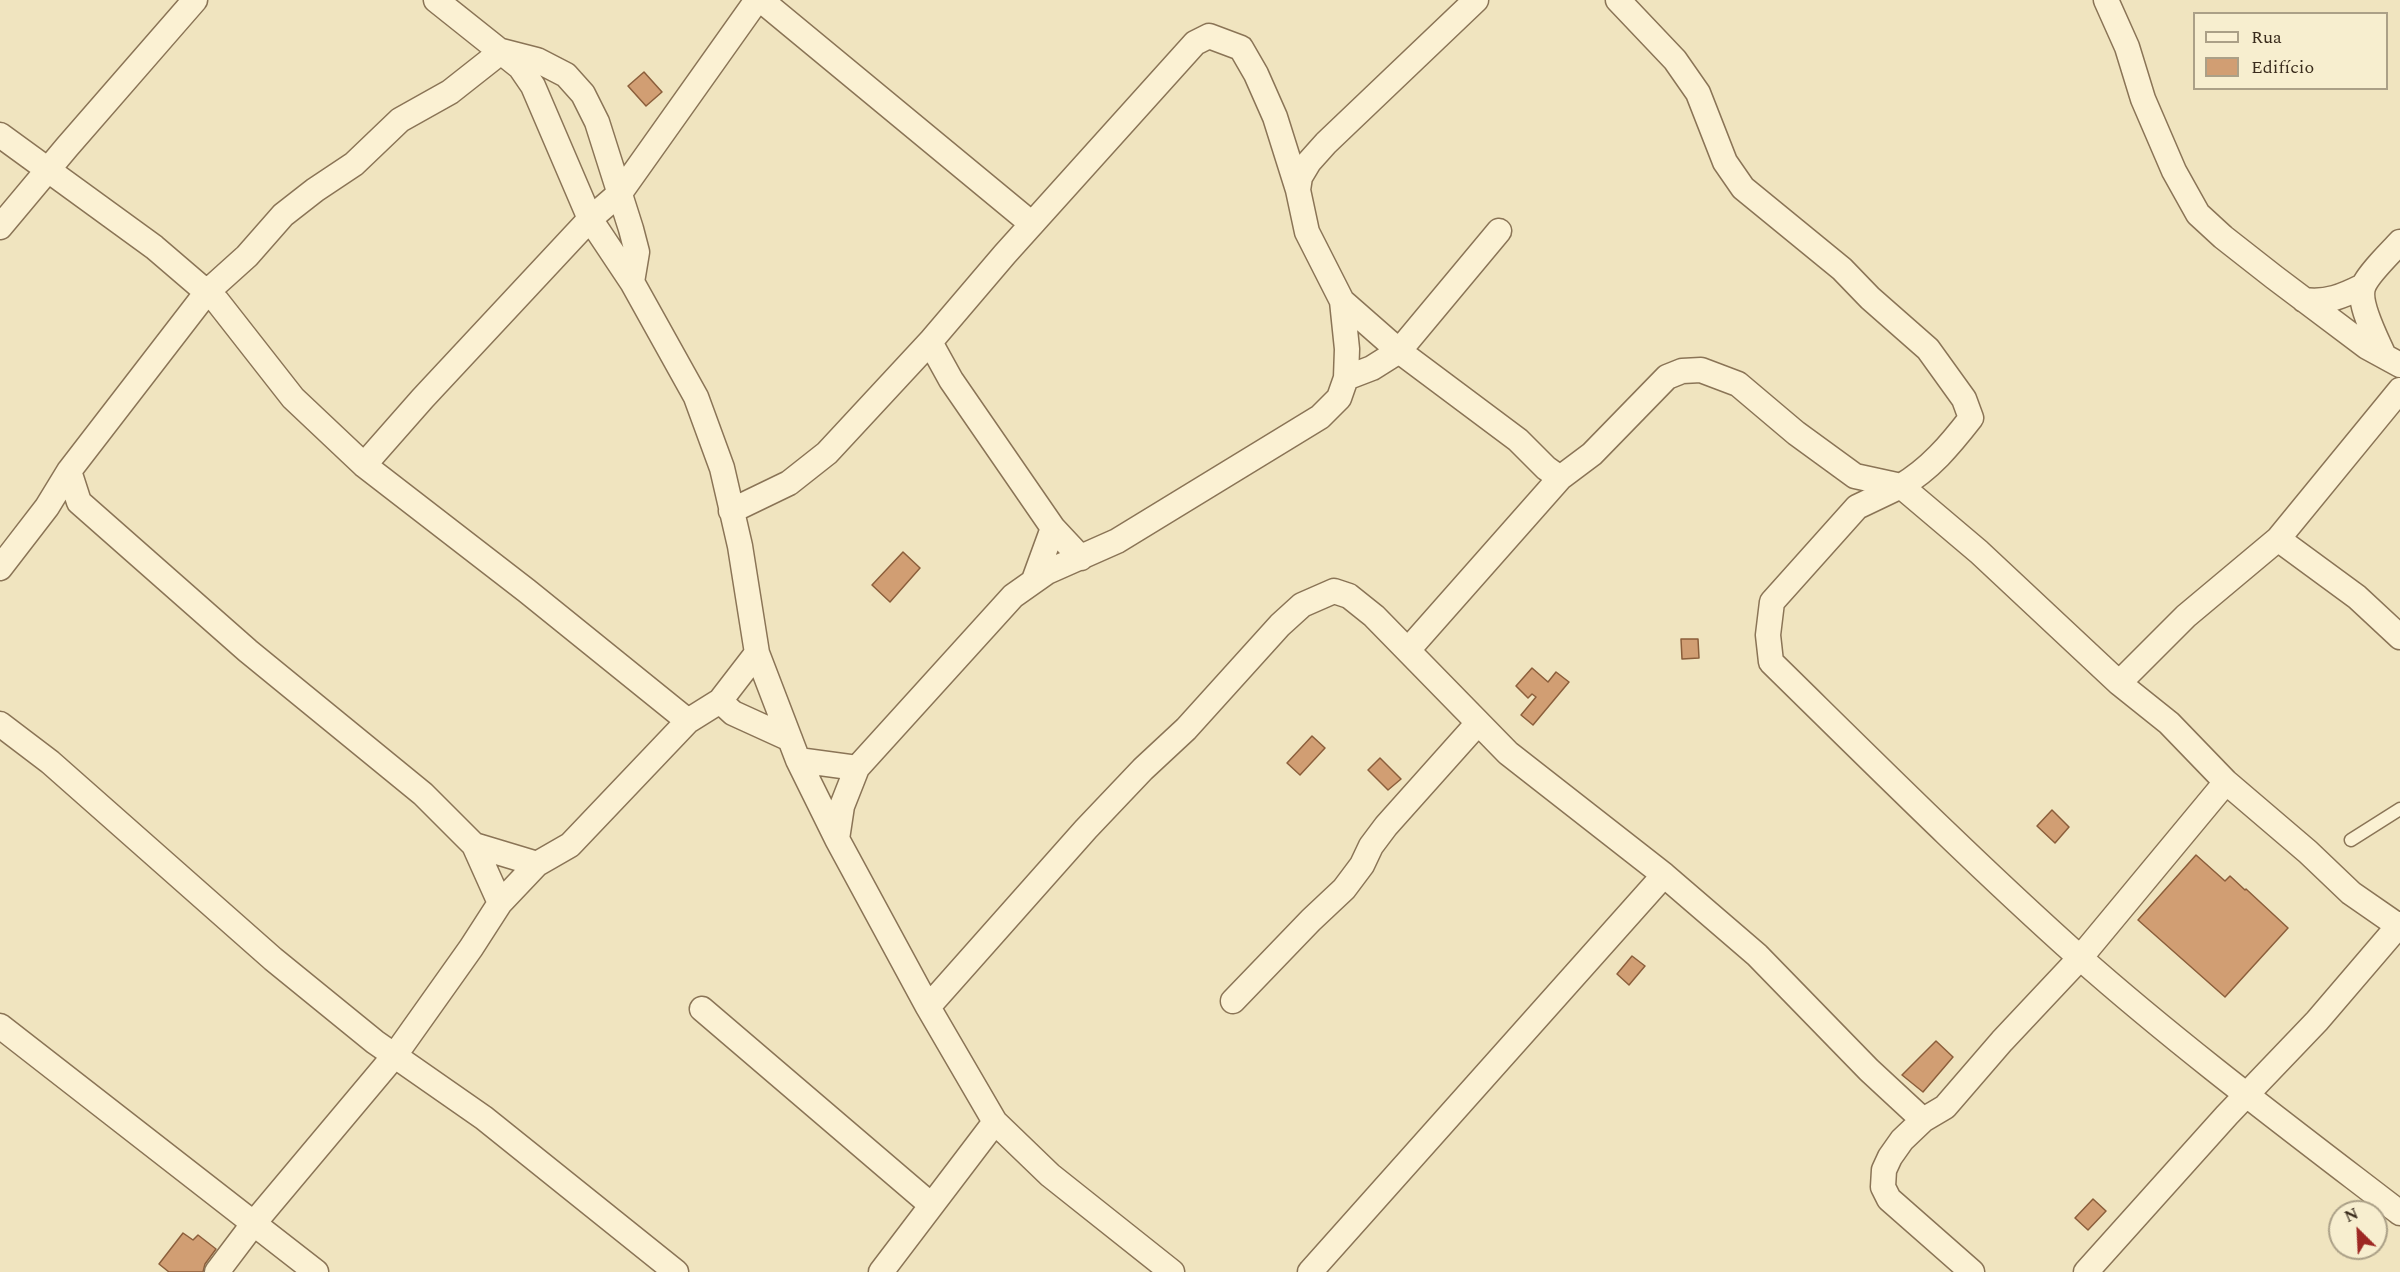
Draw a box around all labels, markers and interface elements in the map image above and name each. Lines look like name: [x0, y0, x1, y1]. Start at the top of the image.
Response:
legend: [2193, 12, 2388, 90]
text: Rua: [2251, 24, 2282, 51]
text: Edifício: [2251, 54, 2314, 81]
north arrow: [2328, 1200, 2388, 1260]
text: N: [2341, 1202, 2362, 1229]

